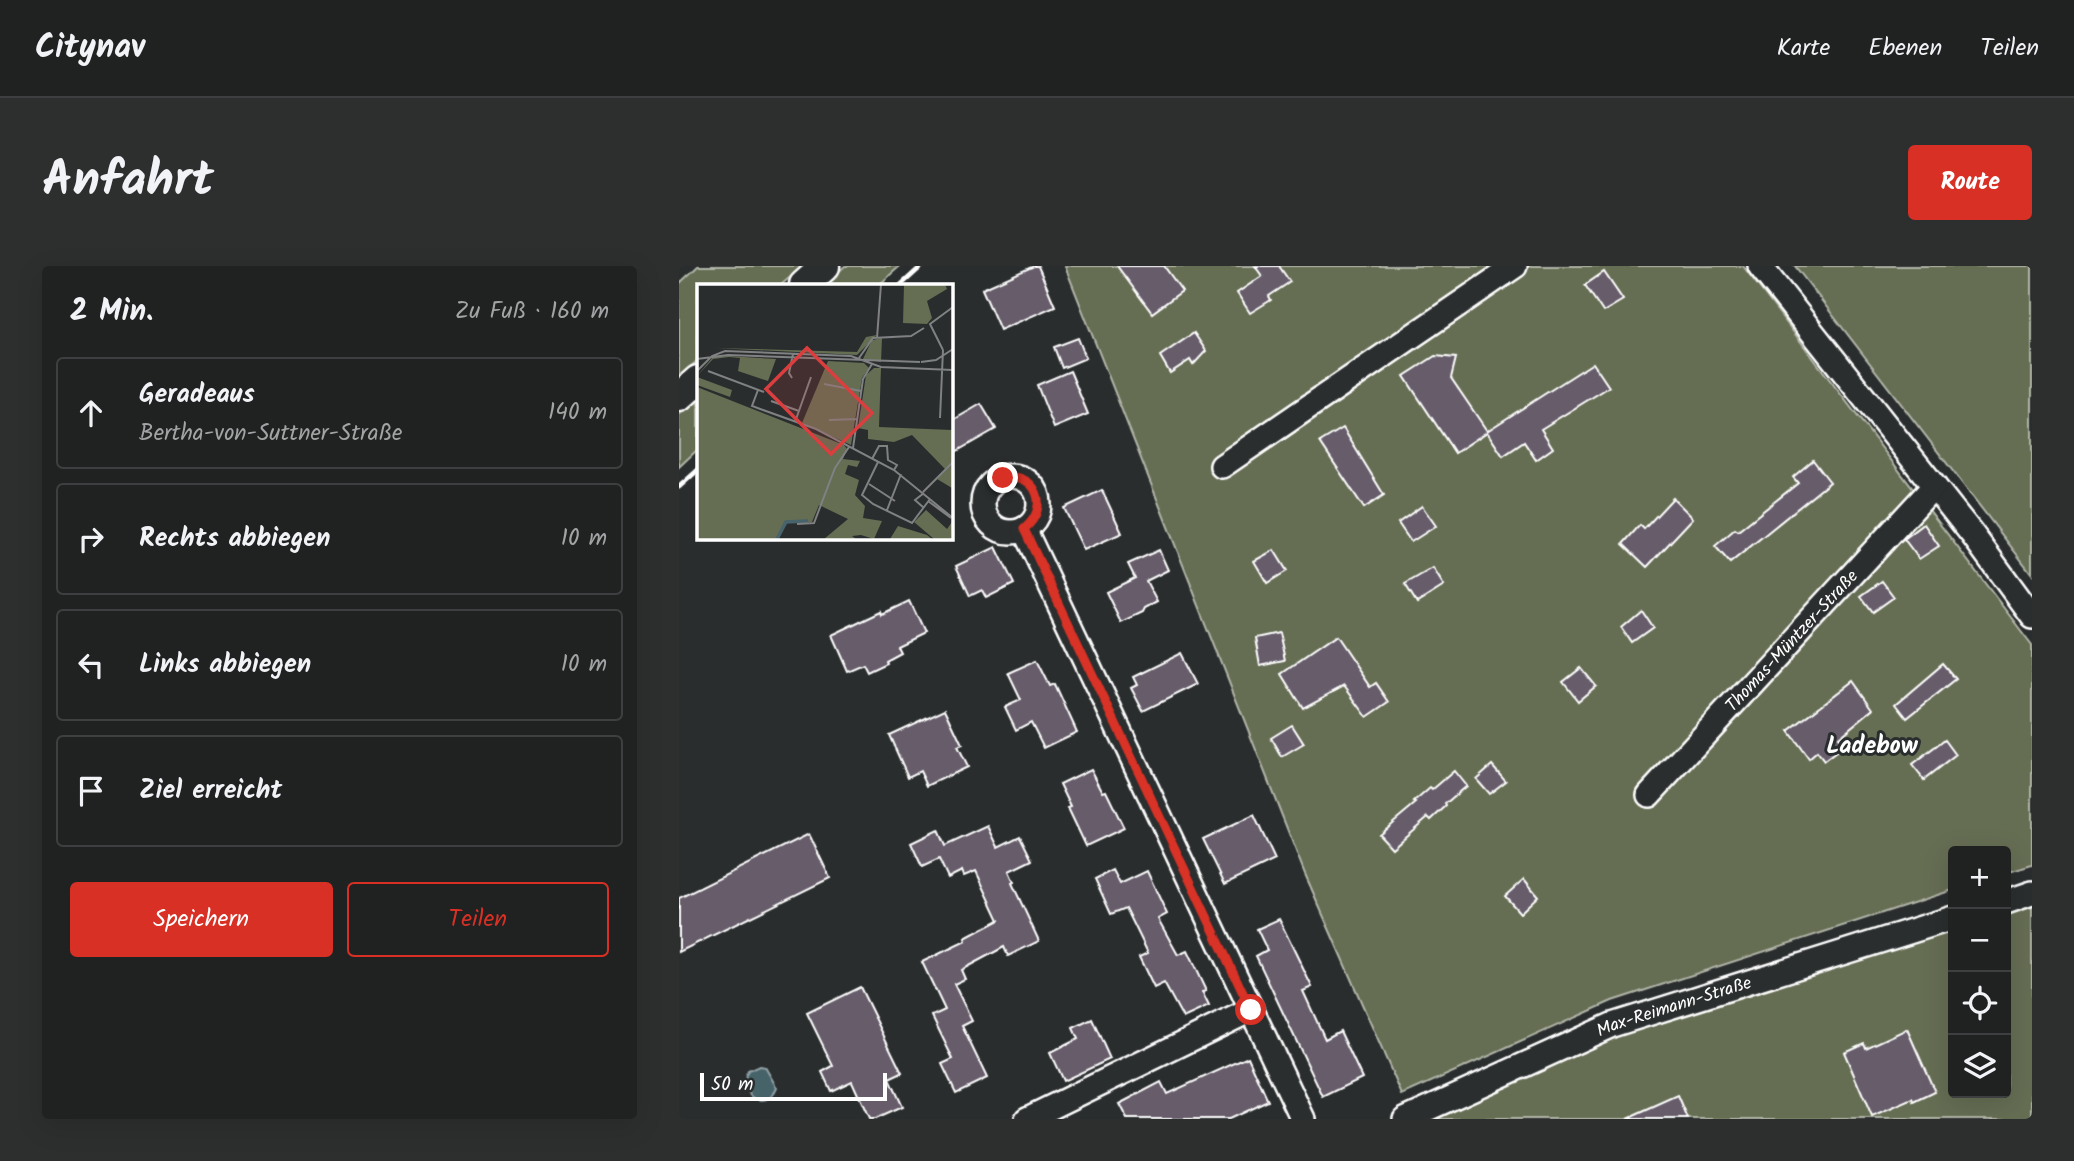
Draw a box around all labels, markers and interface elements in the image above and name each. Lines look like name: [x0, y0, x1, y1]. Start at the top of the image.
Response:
text: Citynav: [35, 22, 145, 75]
text: Karte: [1777, 29, 1830, 68]
text: Ebenen: [1868, 29, 1942, 68]
text: Teilen: [1980, 29, 2039, 68]
text: Anfahrt: [42, 143, 214, 221]
button: Route: [1908, 145, 2032, 220]
inset map: [697, 284, 952, 539]
text: 2 Min.: [70, 288, 153, 336]
text: Zu Fuß · 160 m: [455, 294, 609, 330]
text: Geradeaus: [139, 374, 255, 416]
icon: ahead: [72, 394, 110, 432]
text: 140 m: [548, 395, 607, 431]
text: Bertha-von-Suttner-Straße: [139, 416, 402, 452]
route end: [987, 462, 1018, 493]
text: Rechts abbiegen: [139, 518, 330, 560]
icon: right: [72, 520, 110, 558]
text: 10 m: [561, 521, 607, 557]
street label: Thomas-Müntzer-Straße: [1719, 564, 1866, 720]
text: Links abbiegen: [139, 644, 311, 686]
icon: left: [72, 646, 110, 684]
text: 10 m: [561, 647, 607, 683]
district label: Ladebow: [1826, 727, 1919, 766]
text: Ziel erreicht: [139, 770, 282, 812]
icon: arrive: [72, 772, 110, 810]
map controls: [1948, 846, 2011, 1098]
button: +: [1948, 846, 2011, 909]
button: Speichern: [70, 882, 333, 957]
button: Teilen: [347, 882, 609, 957]
button: −: [1948, 909, 2011, 972]
street label: Max-Reimann-Straße: [1592, 969, 1755, 1046]
button: locate: [1948, 972, 2011, 1035]
route start: [1235, 994, 1266, 1025]
button: layers: [1948, 1035, 2011, 1098]
scale bar: [700, 1070, 887, 1102]
text: 50 m: [711, 1070, 753, 1100]

